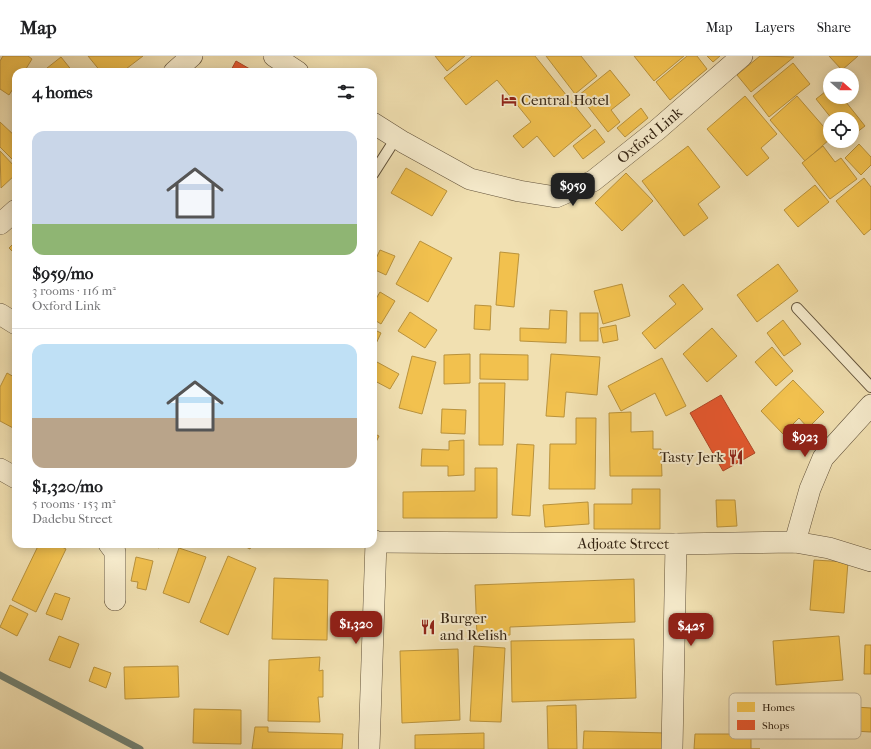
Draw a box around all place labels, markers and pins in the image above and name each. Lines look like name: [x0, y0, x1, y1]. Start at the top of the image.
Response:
hotel icon: Central Hotel: [500, 91, 518, 109]
place label: Central Hotel: [521, 91, 609, 109]
pin: $959: [549, 173, 597, 207]
pin: $923: [781, 424, 829, 458]
place label: Tasty Jerk: [659, 448, 724, 466]
restaurant icon: Tasty Jerk: [727, 448, 745, 466]
place label: Burger and Relish: [440, 609, 508, 644]
pin: $1,320: [323, 611, 389, 645]
pin: $425: [667, 613, 715, 647]
restaurant icon: Burger and Relish: [419, 618, 437, 636]

